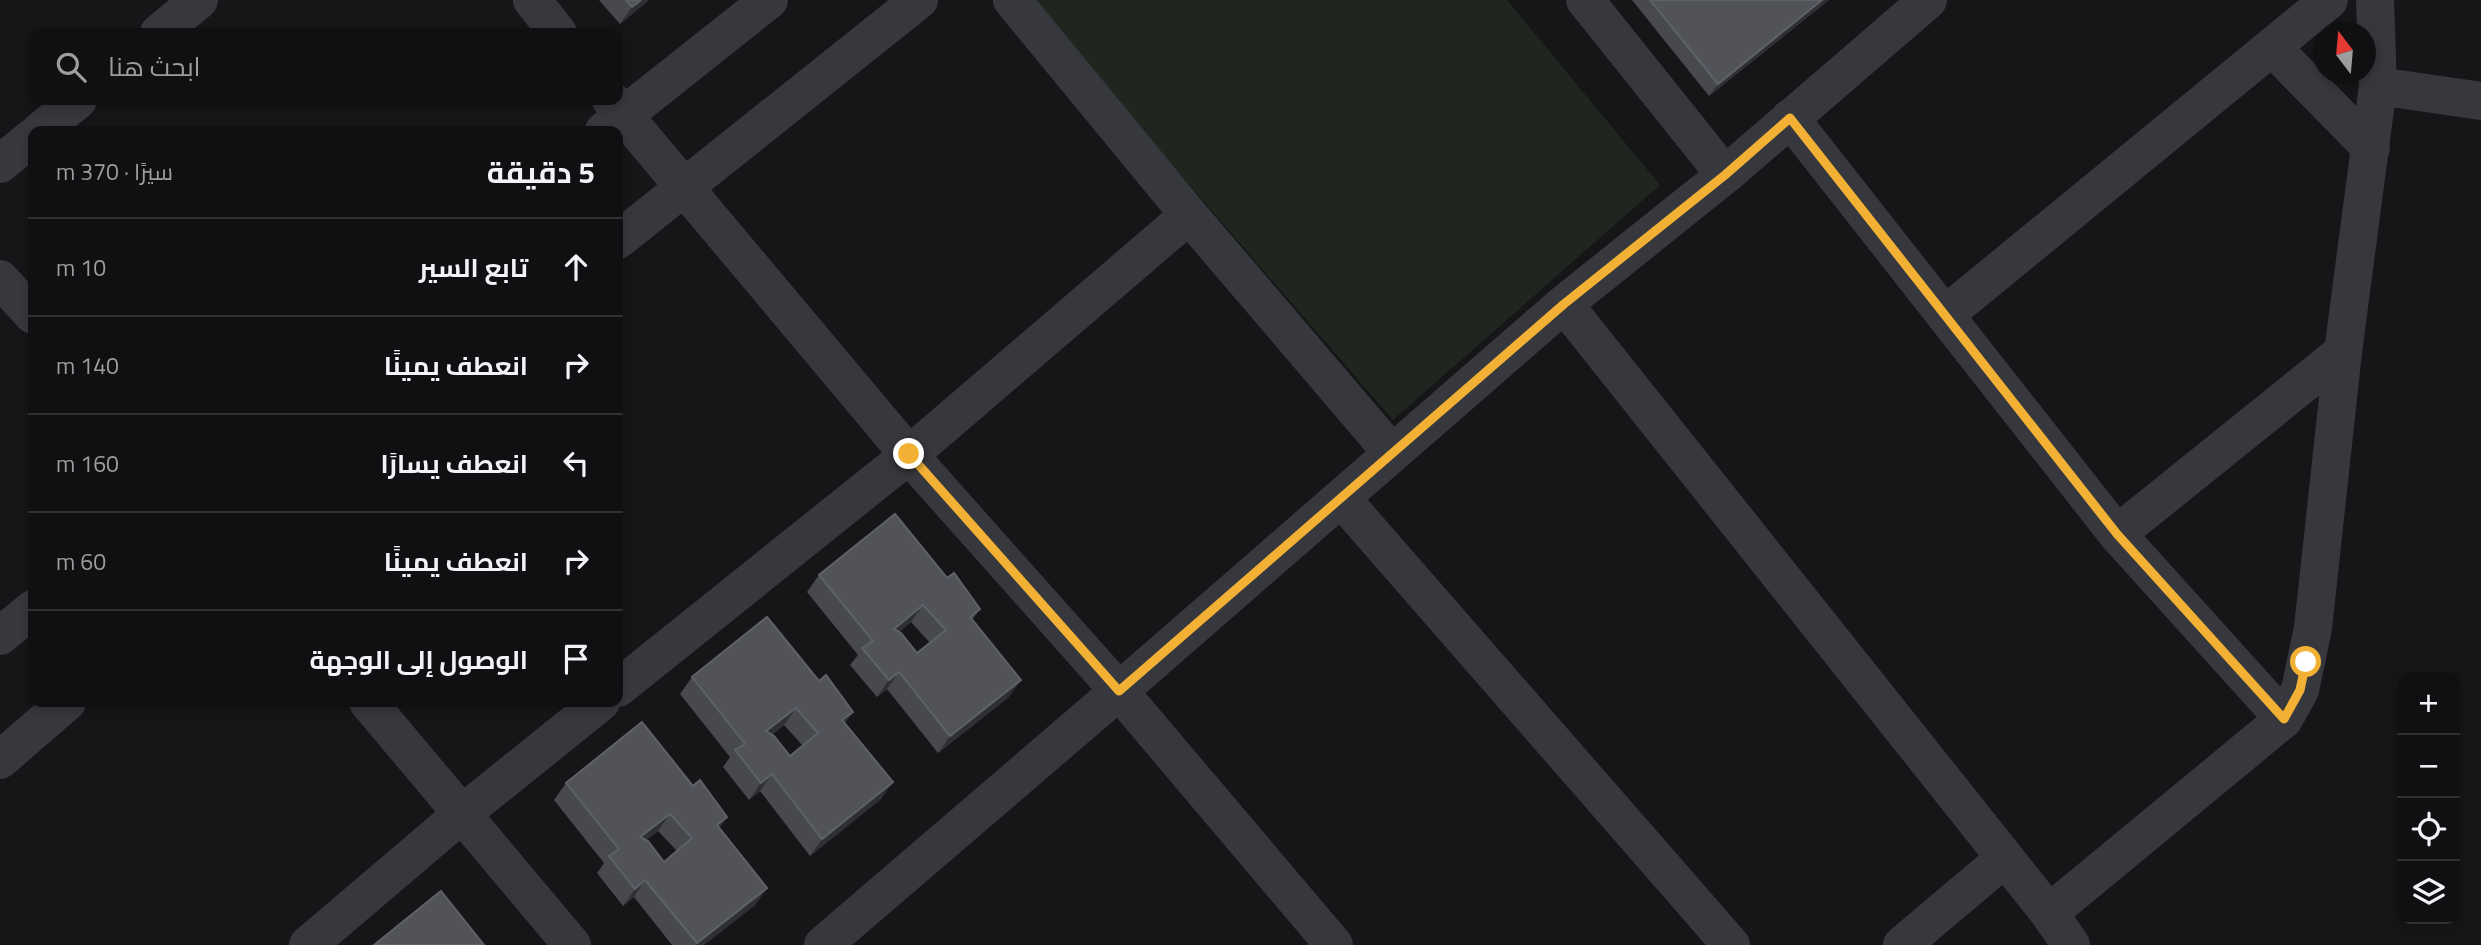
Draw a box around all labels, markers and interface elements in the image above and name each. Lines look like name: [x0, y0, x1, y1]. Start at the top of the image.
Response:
north arrow: [2313, 21, 2376, 84]
search box: [28, 28, 623, 105]
text: ابحث هنا: [108, 47, 201, 86]
icon: search: [52, 48, 90, 86]
text: 5 دقيقة: [487, 149, 595, 195]
text: سيرًا · 370 m: [56, 154, 173, 189]
text: تابع السير: [419, 248, 528, 287]
icon: ahead: [557, 248, 595, 286]
text: 10 m: [56, 250, 106, 285]
text: انعطف يمينًا: [384, 346, 528, 385]
icon: right: [557, 346, 595, 384]
text: 140 m: [56, 348, 119, 383]
route end: [893, 438, 924, 469]
text: انعطف يسارًا: [380, 444, 528, 483]
icon: left: [557, 444, 595, 482]
text: 160 m: [56, 446, 119, 481]
text: انعطف يمينًا: [384, 542, 528, 581]
icon: right: [557, 542, 595, 580]
text: 60 m: [56, 544, 106, 579]
text: الوصول إلى الوجهة: [309, 640, 528, 679]
icon: arrive: [557, 640, 595, 678]
route start: [2290, 646, 2321, 677]
map controls: [2397, 672, 2460, 924]
button: +: [2397, 672, 2460, 735]
button: −: [2397, 735, 2460, 798]
button: locate: [2397, 798, 2460, 861]
button: layers: [2397, 861, 2460, 924]

